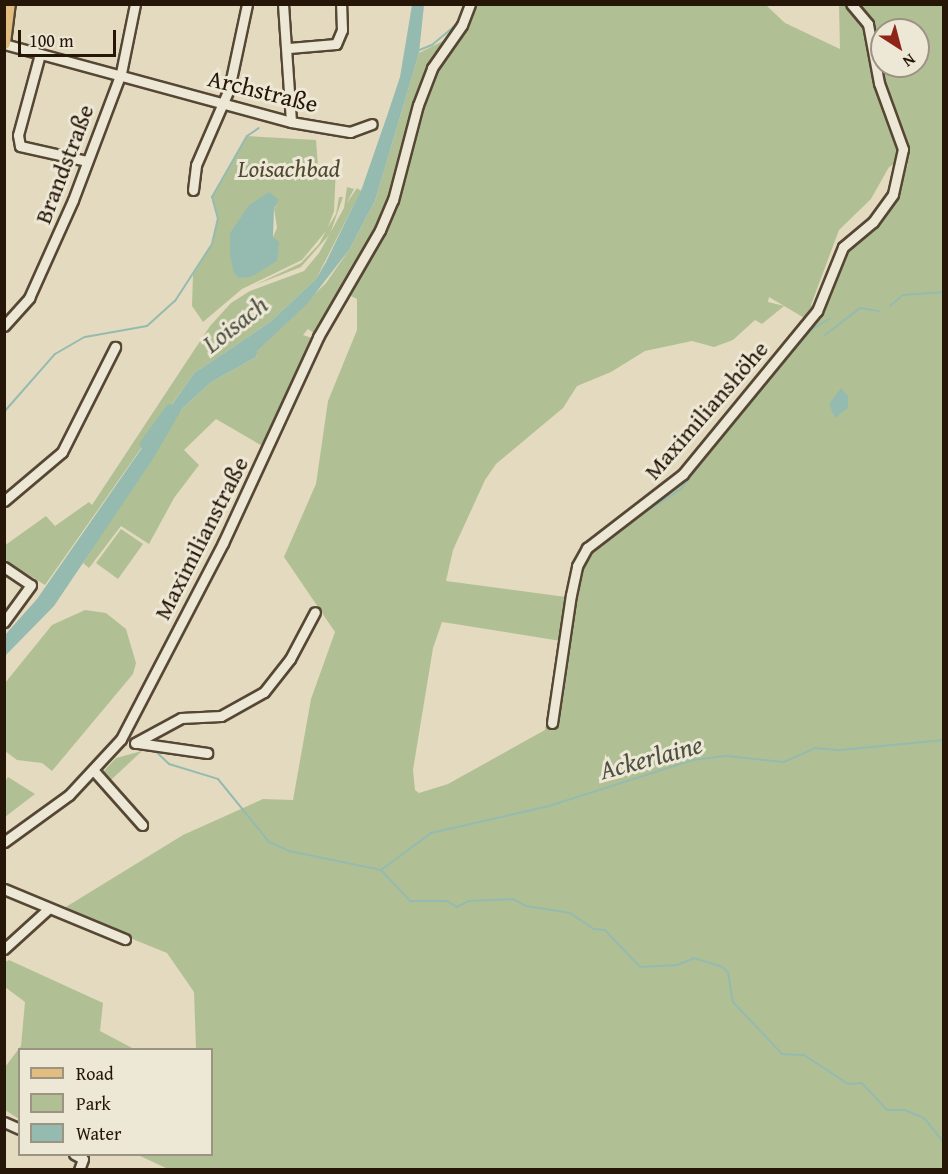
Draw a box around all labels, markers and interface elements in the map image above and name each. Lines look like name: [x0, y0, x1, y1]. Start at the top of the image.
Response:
scale bar: [21, 18, 118, 56]
north arrow: [870, 18, 930, 78]
text: 100 m: [29, 27, 74, 54]
text: N: [898, 48, 921, 74]
street label: Archstraße: [205, 63, 321, 119]
street label: Brandstraße: [28, 100, 100, 228]
park label: Loisachbad: [238, 155, 340, 183]
water label: Loisach: [196, 289, 274, 359]
street label: Maximilianshöhe: [638, 335, 774, 485]
street label: Maximilianstraße: [148, 452, 254, 624]
water label: Ackerlaine: [596, 728, 706, 786]
legend: [18, 1048, 213, 1156]
text: Road: [76, 1060, 114, 1087]
text: Park: [76, 1090, 111, 1117]
text: Water: [76, 1120, 121, 1147]

